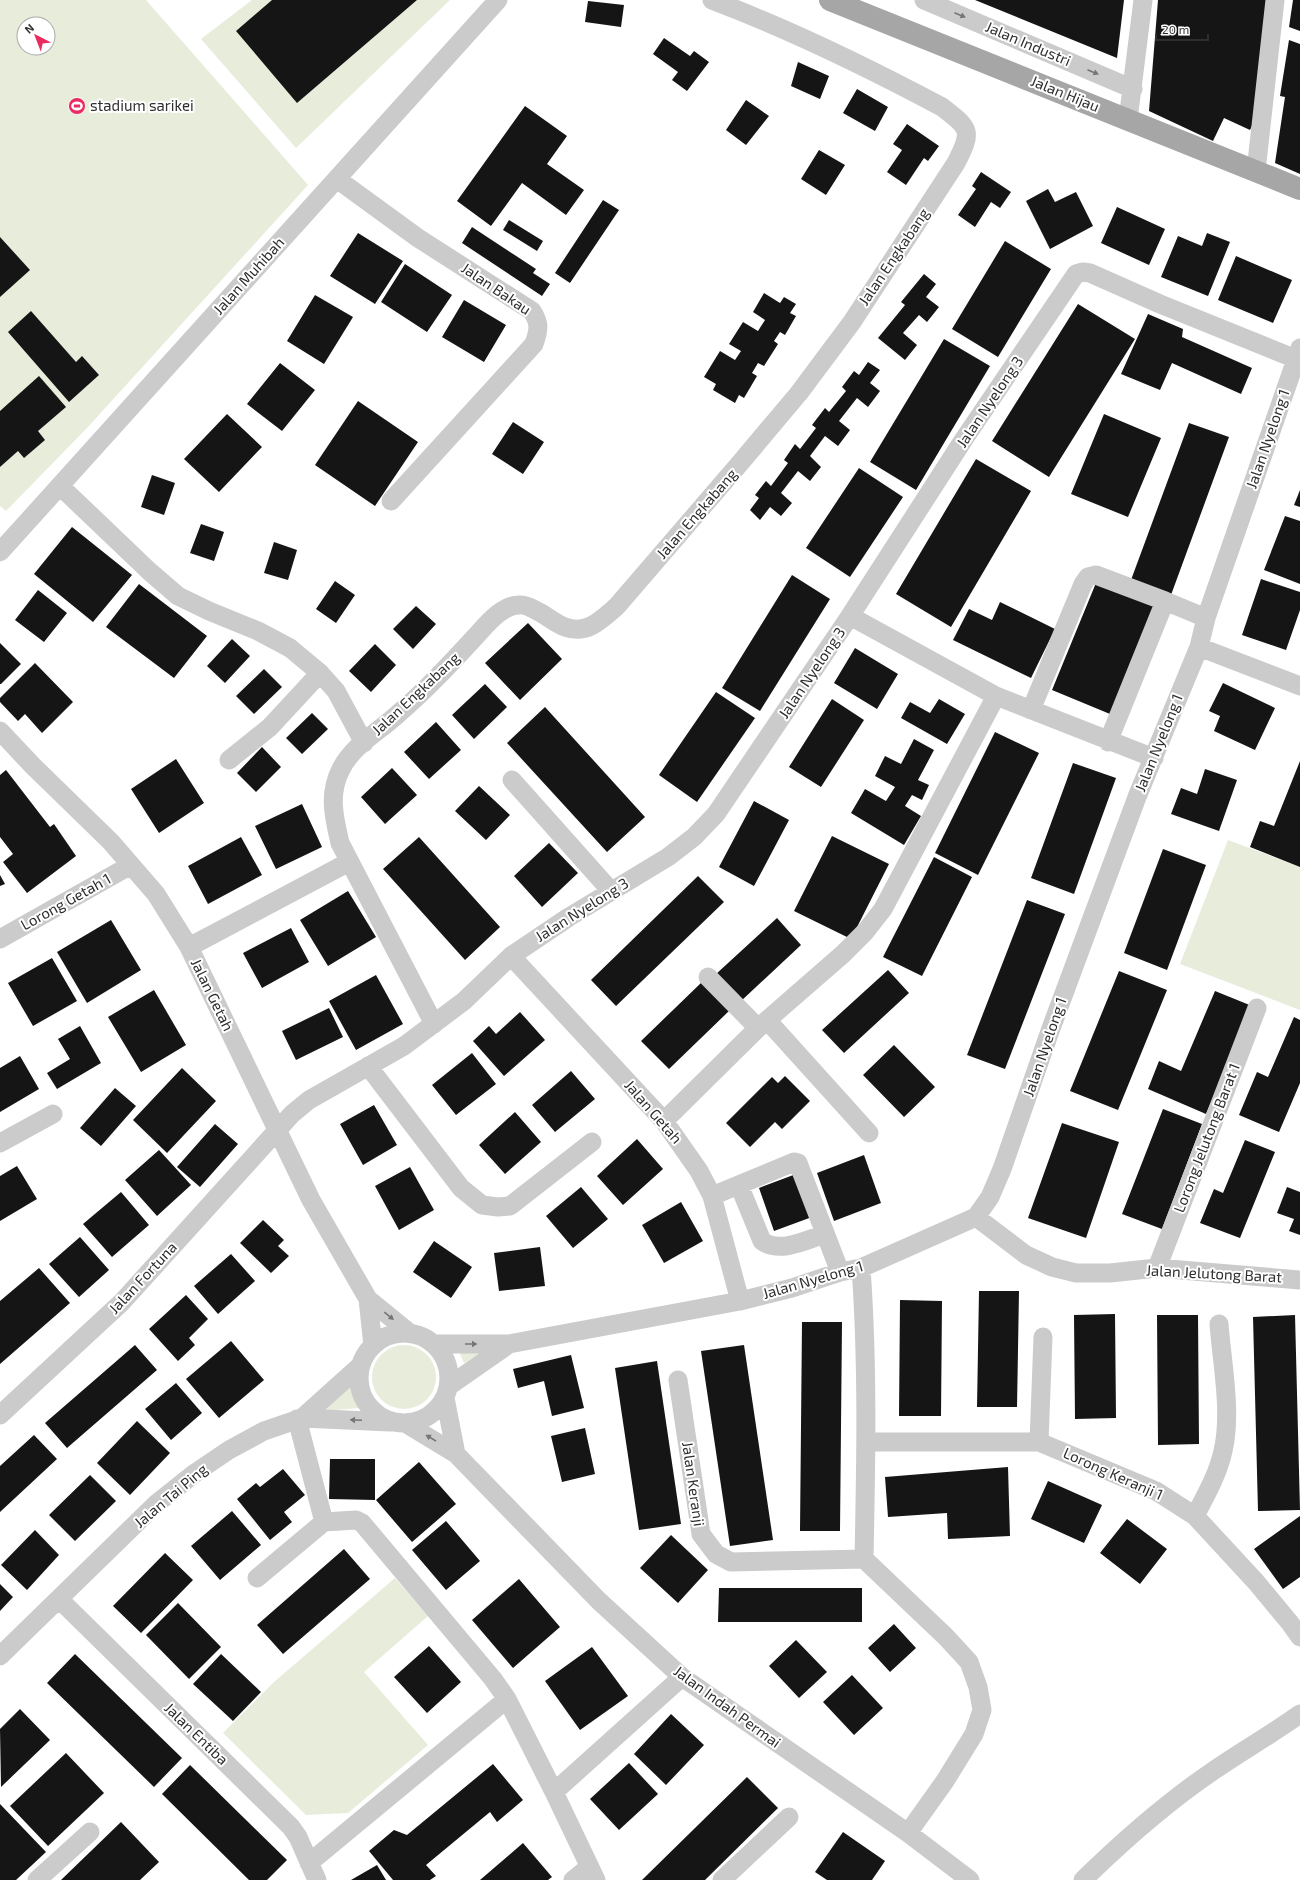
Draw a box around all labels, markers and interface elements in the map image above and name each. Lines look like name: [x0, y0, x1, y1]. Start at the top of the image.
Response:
one-way arrow: [955, 13, 967, 19]
north arrow: [16, 16, 56, 56]
scale bar: [1156, 16, 1208, 42]
street label: Jalan Industri: [983, 17, 1074, 69]
text: N: [22, 21, 36, 36]
text: 20 m: [1162, 22, 1189, 36]
one-way arrow: [1087, 69, 1098, 75]
street label: Jalan Hijau: [1028, 71, 1102, 116]
sports icon: stadium sarikei: [67, 96, 87, 116]
place label: stadium sarikei: [90, 96, 194, 114]
street label: Jalan Engkabang: [854, 204, 933, 308]
street label: Jalan Muhibah: [209, 233, 288, 318]
street label: Jalan Bakau: [458, 258, 535, 318]
street label: Jalan Nyelong 3: [952, 352, 1026, 451]
street label: Jalan Nyelong 1: [1242, 387, 1292, 491]
street label: Jalan Engkabang: [652, 464, 741, 562]
street label: Jalan Nyelong 3: [774, 623, 848, 722]
street label: Jalan Engkabang: [368, 648, 463, 738]
street label: Jalan Nyelong 1: [1130, 691, 1186, 794]
street label: Lorong Getah 1: [17, 869, 114, 933]
street label: Jalan Nyelong 3: [532, 873, 631, 945]
street label: Jalan Getah: [188, 955, 238, 1034]
street label: Jalan Nyelong 1: [1019, 995, 1069, 1099]
street label: Lorong Jelutong Barat 1: [1169, 1061, 1243, 1215]
street label: Jalan Getah: [621, 1076, 686, 1147]
street label: Jalan Fortuna: [104, 1238, 180, 1317]
street label: Jalan Nyelong 1: [760, 1256, 865, 1302]
street label: Jalan Jelutong Barat: [1146, 1260, 1283, 1286]
one-way arrow: [384, 1312, 395, 1321]
one-way arrow: [465, 1341, 478, 1347]
one-way arrow: [349, 1417, 362, 1423]
one-way arrow: [425, 1435, 437, 1442]
street label: Jalan Keranji: [678, 1440, 709, 1527]
street label: Lorong Keranji 1: [1060, 1443, 1166, 1504]
street label: Jalan Tai Ping: [130, 1459, 211, 1531]
street label: Jalan Indah Permai: [671, 1661, 784, 1751]
street label: Jalan Entiba: [161, 1699, 232, 1768]

